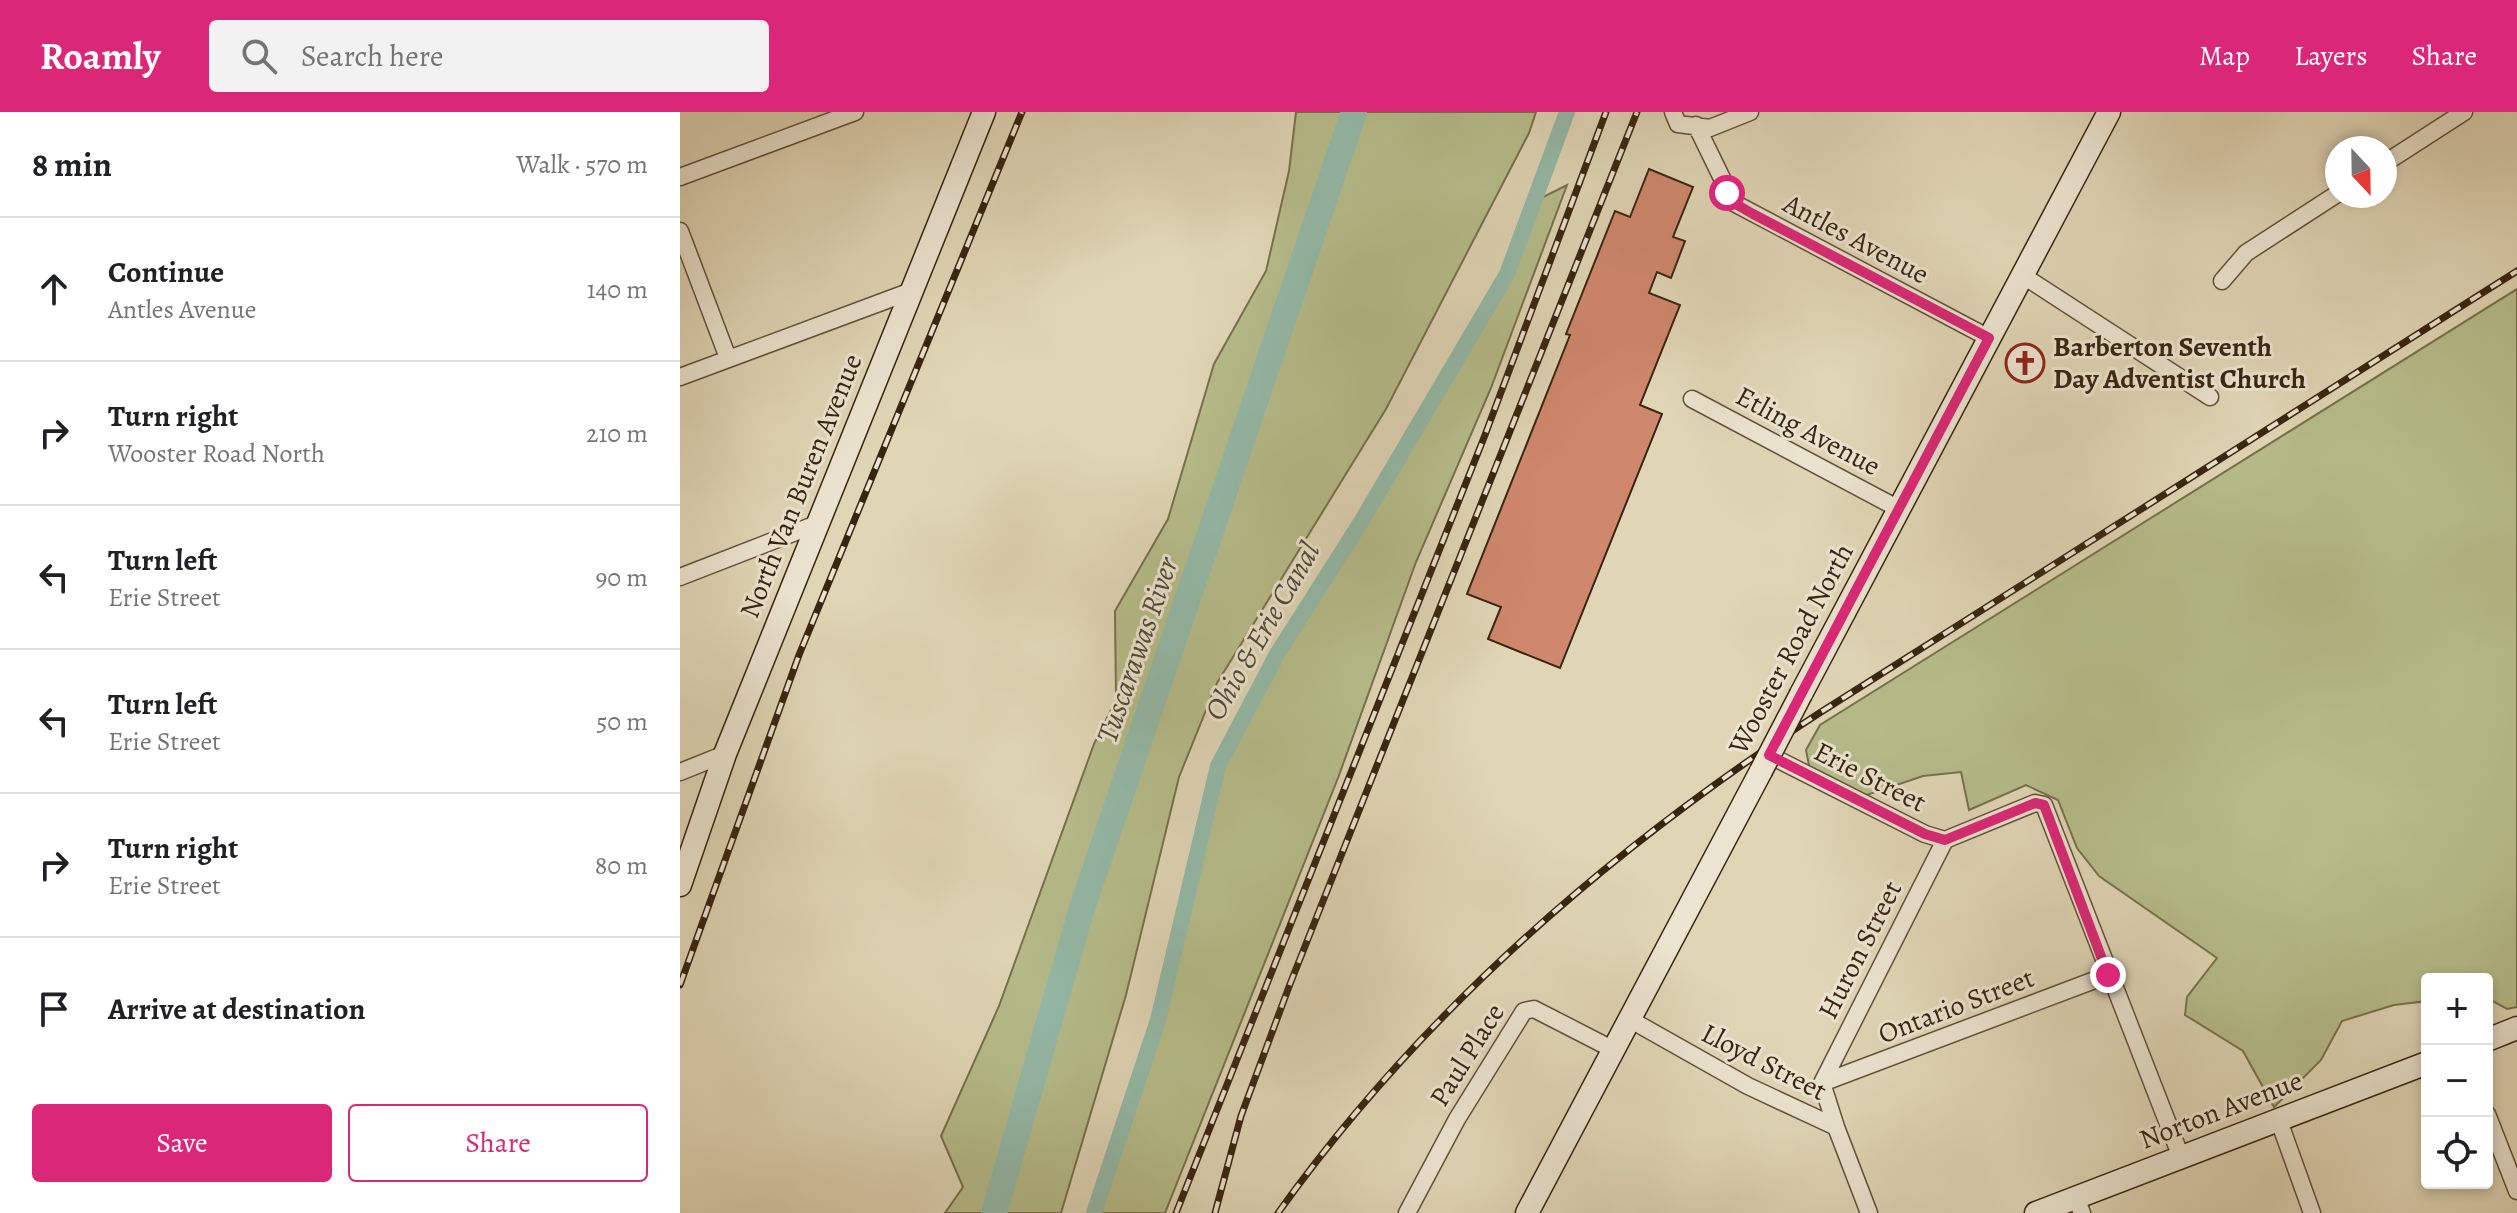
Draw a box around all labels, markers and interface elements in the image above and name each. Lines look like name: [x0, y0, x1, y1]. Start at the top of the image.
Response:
search box: [209, 20, 769, 92]
text: Roamly: [40, 30, 161, 82]
icon: search: [237, 34, 281, 78]
text: Search here: [301, 36, 443, 76]
text: Map: [2199, 37, 2250, 75]
text: Layers: [2294, 37, 2367, 75]
text: Share: [2411, 37, 2477, 75]
north arrow: [2325, 136, 2397, 208]
text: 8 min: [32, 141, 112, 188]
text: Walk · 570 m: [516, 147, 648, 182]
route start: [1709, 175, 1745, 211]
street label: Antles Avenue: [1776, 184, 1936, 293]
text: Continue: [108, 252, 224, 292]
icon: ahead: [32, 267, 76, 311]
text: 140 m: [587, 272, 648, 307]
text: Antles Avenue: [108, 292, 257, 327]
place label: Barberton Seventh Day Adventist Church: [2053, 328, 2306, 398]
church icon: Barberton Seventh Day Adventist Church: [2004, 342, 2046, 384]
street label: North Van Buren Avenue: [731, 348, 871, 624]
street label: Etling Avenue: [1729, 377, 1887, 485]
text: Turn right: [108, 396, 238, 436]
icon: right: [32, 411, 76, 455]
text: 210 m: [586, 416, 648, 451]
text: Wooster Road North: [108, 436, 325, 471]
water label: Ohio & Erie Canal: [1195, 534, 1329, 727]
street label: Wooster Road North: [1719, 537, 1863, 762]
text: Turn left: [108, 540, 217, 580]
water label: Tuscarawas River: [1087, 550, 1188, 748]
icon: left: [32, 555, 76, 599]
text: 90 m: [596, 560, 648, 595]
text: Erie Street: [108, 580, 221, 615]
text: Turn left: [108, 684, 217, 724]
icon: left: [32, 699, 76, 743]
text: 50 m: [596, 704, 648, 739]
text: Erie Street: [108, 724, 221, 759]
street label: Erie Street: [1807, 733, 1933, 821]
text: Turn right: [108, 828, 238, 868]
icon: right: [32, 843, 76, 887]
text: 80 m: [595, 848, 648, 883]
text: Erie Street: [108, 868, 221, 903]
street label: Huron Street: [1809, 874, 1911, 1026]
route end: [2090, 957, 2126, 993]
street label: Ontario Street: [1873, 959, 2039, 1053]
map controls: [2421, 973, 2493, 1189]
button: +: [2421, 973, 2493, 1045]
icon: arrive: [32, 987, 76, 1031]
text: Arrive at destination: [108, 989, 365, 1029]
street label: Paul Place: [1420, 996, 1514, 1114]
street label: Lloyd Street: [1695, 1014, 1833, 1110]
button: −: [2421, 1045, 2493, 1117]
street label: Norton Avenue: [2134, 1061, 2308, 1159]
button: Save: [32, 1104, 332, 1182]
button: Share: [348, 1104, 648, 1182]
button: locate: [2421, 1117, 2493, 1189]

